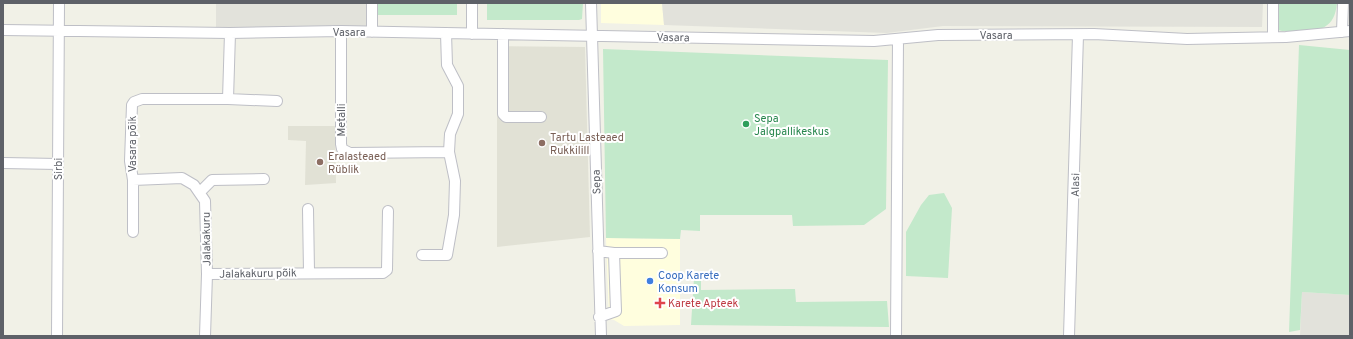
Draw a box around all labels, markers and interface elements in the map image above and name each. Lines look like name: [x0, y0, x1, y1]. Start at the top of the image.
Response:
street label: Vasara: [332, 26, 366, 40]
street label: Vasara: [979, 29, 1013, 43]
street label: Vasara: [656, 31, 690, 45]
street label: Metalli: [335, 103, 349, 137]
place label: Sepa Jalgpallikeskus: [754, 112, 829, 139]
street label: Vasara põik: [126, 116, 140, 172]
marker: Sepa Jalgpallikeskus: [741, 119, 751, 129]
place label: Tartu Lasteaed Rukkilill: [550, 131, 624, 158]
marker: Tartu Lasteaed Rukkilill: [537, 138, 547, 148]
place label: Eralasteaed Rüblik: [328, 150, 386, 177]
marker: Eralasteaed Rüblik: [315, 157, 325, 167]
street label: Sirbi: [52, 158, 66, 180]
street label: Sepa: [590, 169, 604, 194]
street label: Alasi: [1069, 173, 1083, 197]
street label: Jalakakuru: [200, 212, 214, 266]
street label: Jalakakuru põik: [219, 266, 297, 282]
place label: Coop Karete Konsum: [658, 269, 719, 296]
marker: Coop Karete Konsum: [645, 276, 655, 286]
place label: Karete Apteek: [668, 297, 739, 311]
marker: Karete Apteek: [655, 298, 665, 308]

